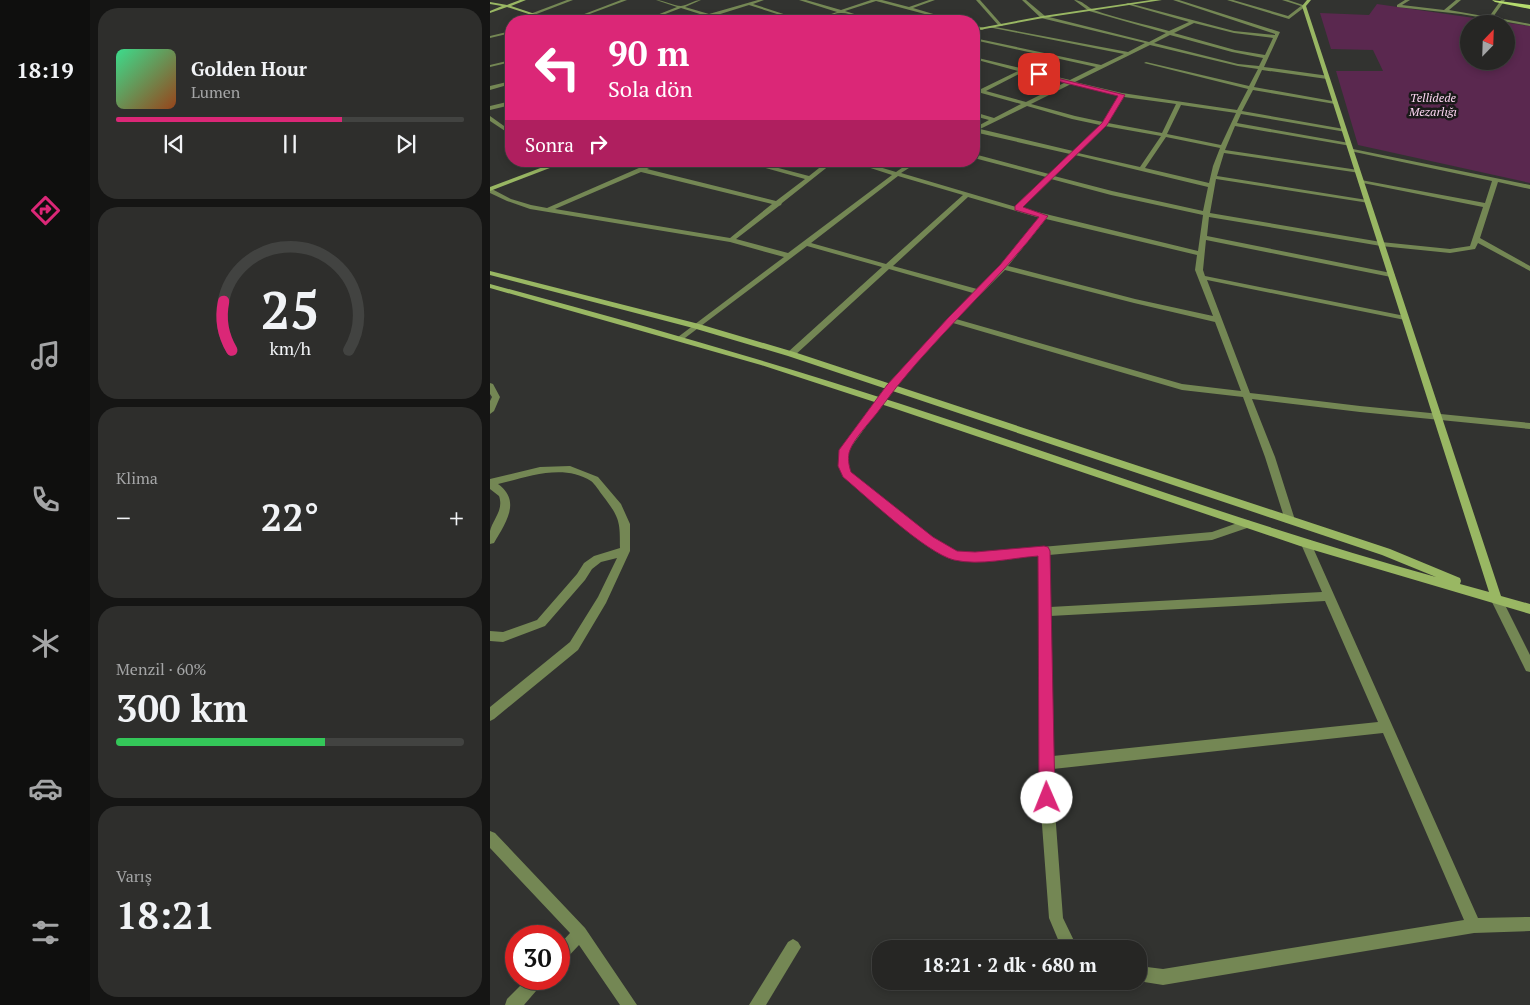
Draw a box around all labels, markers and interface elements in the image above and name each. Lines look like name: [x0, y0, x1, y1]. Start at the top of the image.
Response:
north arrow: [1460, 15, 1515, 70]
map controls: [1460, 15, 1515, 70]
text: 90 m: [608, 30, 689, 76]
icon: left: [525, 35, 590, 100]
pin: [1018, 53, 1060, 95]
text: 18:19: [16, 55, 74, 84]
text: Golden Hour: [191, 56, 307, 81]
icon: arrive: [1025, 60, 1053, 88]
text: Sola dön: [608, 74, 692, 103]
text: Lumen: [191, 81, 240, 103]
park label: Tellidede Mezarlığı: [1408, 90, 1457, 119]
icon: previous: [160, 130, 188, 158]
icon: pause: [276, 130, 304, 158]
icon: next: [392, 130, 420, 158]
icon: right: [584, 130, 612, 158]
text: Sonra: [525, 132, 574, 157]
icon: directions: [28, 193, 63, 228]
text: 25: [261, 275, 319, 344]
text: km/h: [269, 336, 311, 360]
icon: music: [28, 338, 63, 373]
text: Klima: [116, 467, 158, 489]
icon: phone: [28, 482, 63, 517]
text: 22°: [261, 492, 319, 542]
text: −: [116, 499, 131, 536]
text: +: [449, 499, 464, 536]
icon: climate: [28, 626, 63, 661]
text: Menzil · 60%: [116, 658, 206, 680]
text: 300 km: [116, 683, 248, 733]
icon: car: [28, 771, 63, 806]
position arrow: [1020, 771, 1072, 823]
text: Varış: [116, 865, 152, 887]
text: 18:21: [116, 890, 215, 940]
icon: filters: [28, 915, 63, 950]
speed limit sign: 30: [505, 925, 570, 990]
text: 18:21 · 2 dk · 680 m: [922, 952, 1097, 977]

